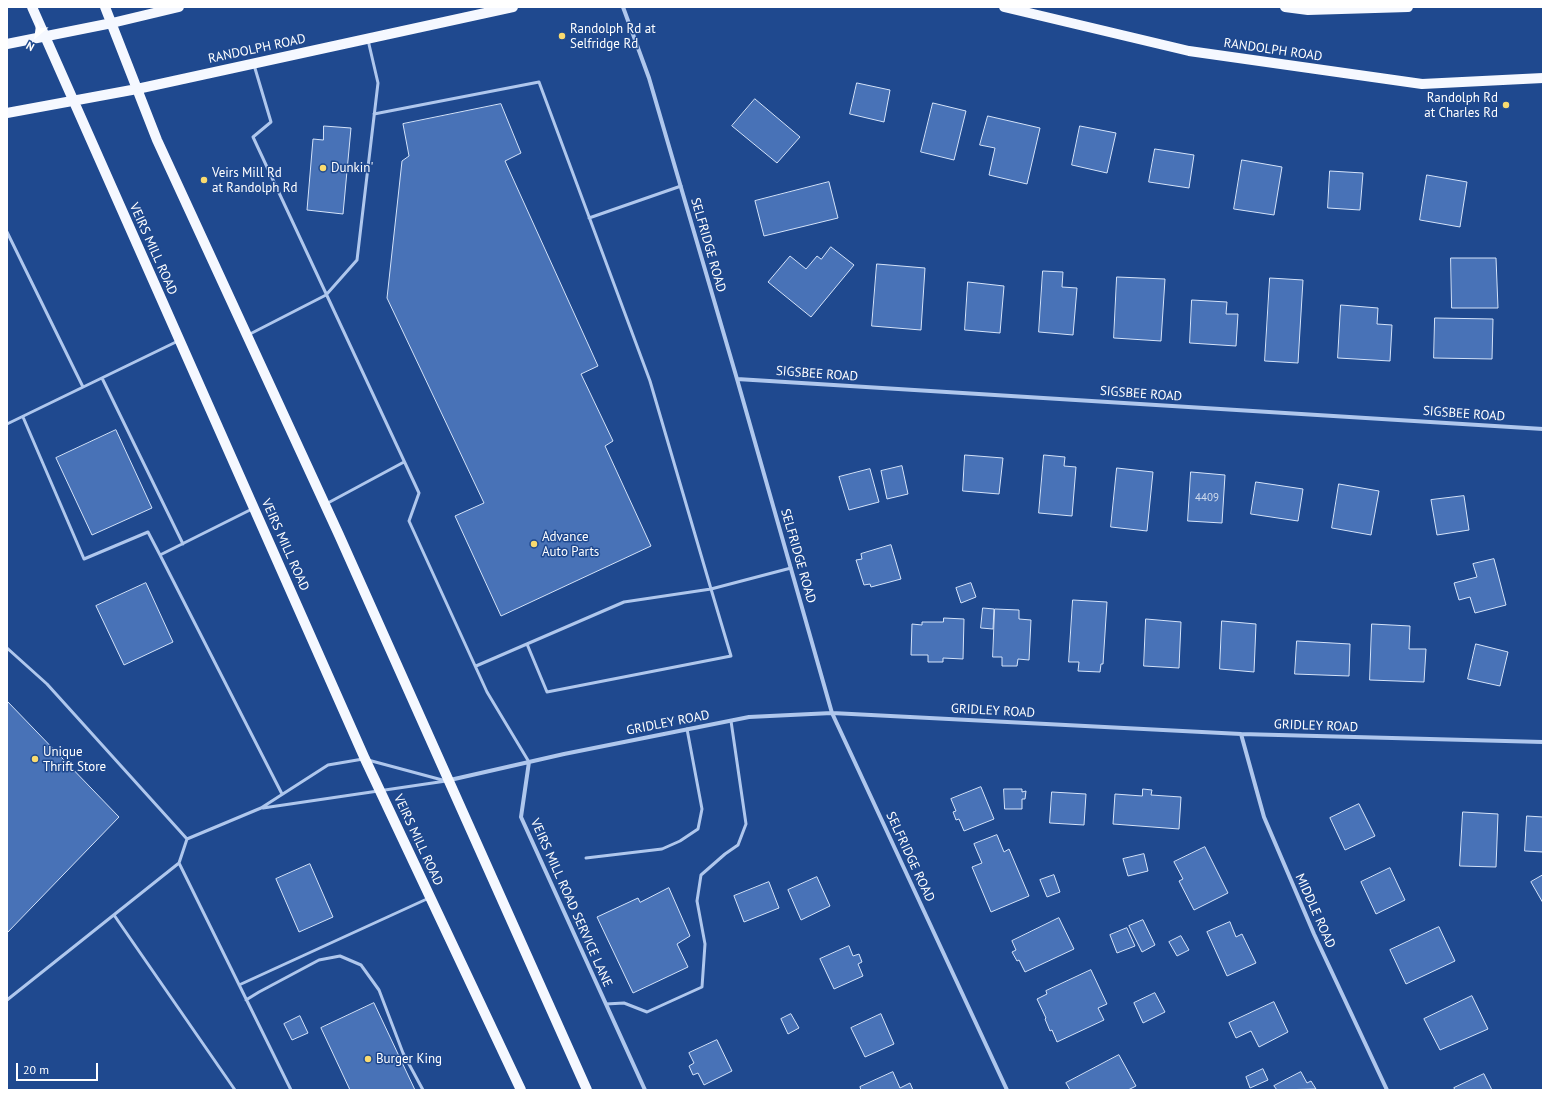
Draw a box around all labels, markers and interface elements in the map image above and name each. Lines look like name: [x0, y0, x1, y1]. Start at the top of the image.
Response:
north arrow: [16, 16, 56, 56]
place label: Randolph Rd at Selfridge Rd: [570, 21, 656, 52]
street label: RANDOLPH ROAD: [207, 31, 307, 67]
marker: Randolph Rd at Selfridge Rd: [557, 31, 567, 41]
street label: RANDOLPH ROAD: [1223, 35, 1323, 65]
text: N: [24, 39, 37, 54]
place label: Randolph Rd at Charles Rd: [1424, 90, 1498, 121]
marker: Randolph Rd at Charles Rd: [1501, 100, 1511, 110]
place label: Dunkin': [331, 160, 373, 176]
marker: Dunkin': [318, 163, 328, 173]
place label: Veirs Mill Rd at Randolph Rd: [212, 165, 298, 196]
marker: Veirs Mill Rd at Randolph Rd: [199, 175, 209, 185]
street label: SELFRIDGE ROAD: [687, 196, 729, 294]
street label: VEIRS MILL ROAD: [126, 201, 180, 297]
street label: SIGSBEE ROAD: [775, 363, 859, 385]
street label: SIGSBEE ROAD: [1099, 383, 1183, 405]
street label: SIGSBEE ROAD: [1422, 403, 1506, 425]
house number: 4409: [1195, 491, 1219, 505]
street label: VEIRS MILL ROAD: [258, 497, 312, 593]
street label: SELFRIDGE ROAD: [777, 507, 819, 605]
place label: Advance Auto Parts: [542, 529, 599, 560]
marker: Advance Auto Parts: [529, 539, 539, 549]
street label: GRIDLEY ROAD: [951, 701, 1035, 721]
street label: GRIDLEY ROAD: [625, 707, 711, 739]
street label: GRIDLEY ROAD: [1274, 717, 1358, 735]
place label: Unique Thrift Store: [43, 744, 106, 775]
marker: Unique Thrift Store: [30, 754, 40, 764]
street label: VEIRS MILL ROAD: [390, 792, 446, 888]
street label: SELFRIDGE ROAD: [882, 809, 938, 905]
street label: VEIRS MILL ROAD SERVICE LANE: [527, 816, 615, 990]
street label: MIDDLE ROAD: [1292, 871, 1338, 951]
place label: Burger King: [376, 1051, 442, 1067]
marker: Burger King: [363, 1054, 373, 1064]
scale bar: [18, 1055, 100, 1081]
text: 20 m: [23, 1062, 49, 1077]

